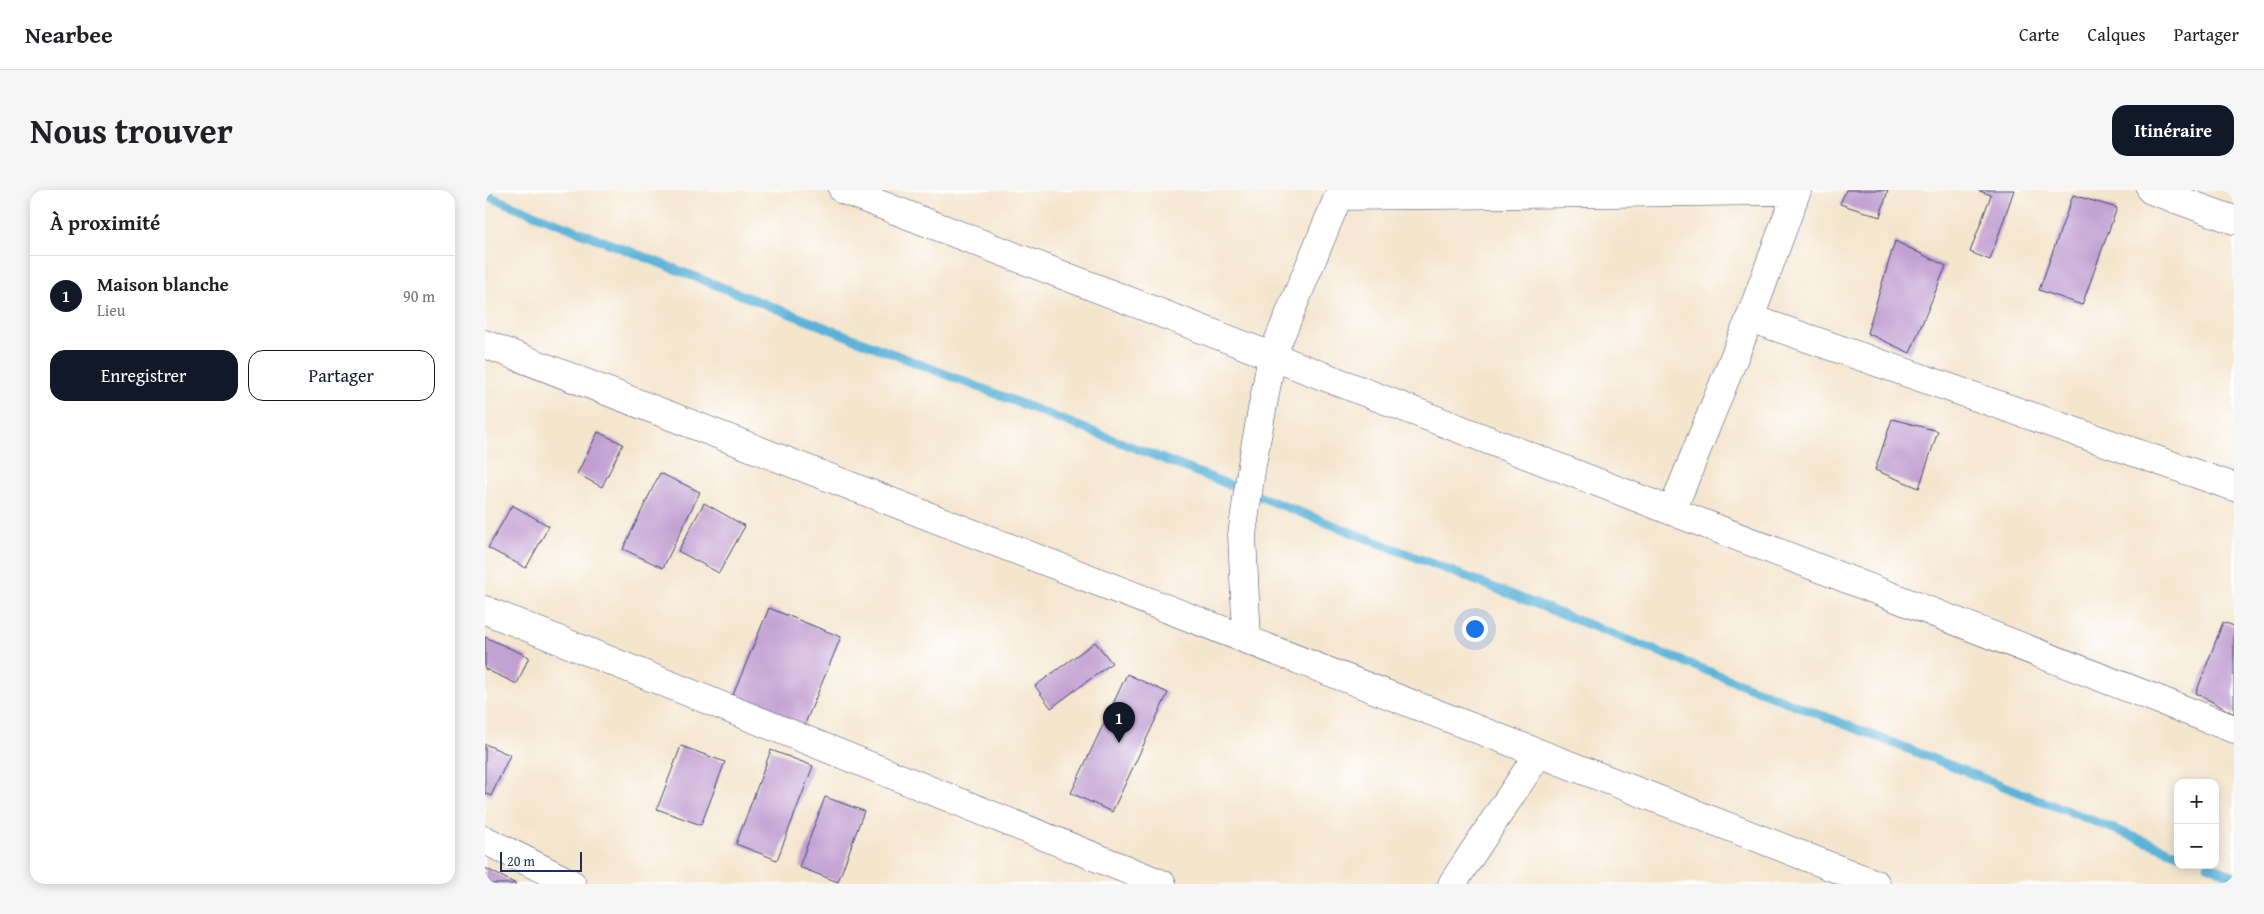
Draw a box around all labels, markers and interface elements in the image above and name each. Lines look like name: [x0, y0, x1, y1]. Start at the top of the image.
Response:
text: Nearbee: [25, 17, 113, 52]
text: Carte: [2019, 21, 2060, 48]
text: Calques: [2088, 21, 2146, 48]
text: Partager: [2174, 21, 2239, 48]
text: Nous trouver: [30, 105, 233, 156]
button: Itinéraire: [2112, 105, 2234, 156]
text: À proximité: [50, 207, 160, 238]
text: Maison blanche: [97, 270, 229, 298]
text: 1: [62, 284, 70, 308]
text: 90 m: [403, 284, 435, 308]
text: Lieu: [97, 298, 125, 322]
button: Enregistrer: [50, 350, 238, 401]
button: Partager: [248, 350, 435, 401]
your location: [1462, 616, 1488, 642]
pin: 1: [1103, 702, 1135, 743]
map controls: [2174, 779, 2219, 869]
button: +: [2174, 779, 2219, 824]
button: −: [2174, 824, 2219, 869]
scale bar: [500, 849, 583, 872]
text: 20 m: [507, 851, 535, 871]

